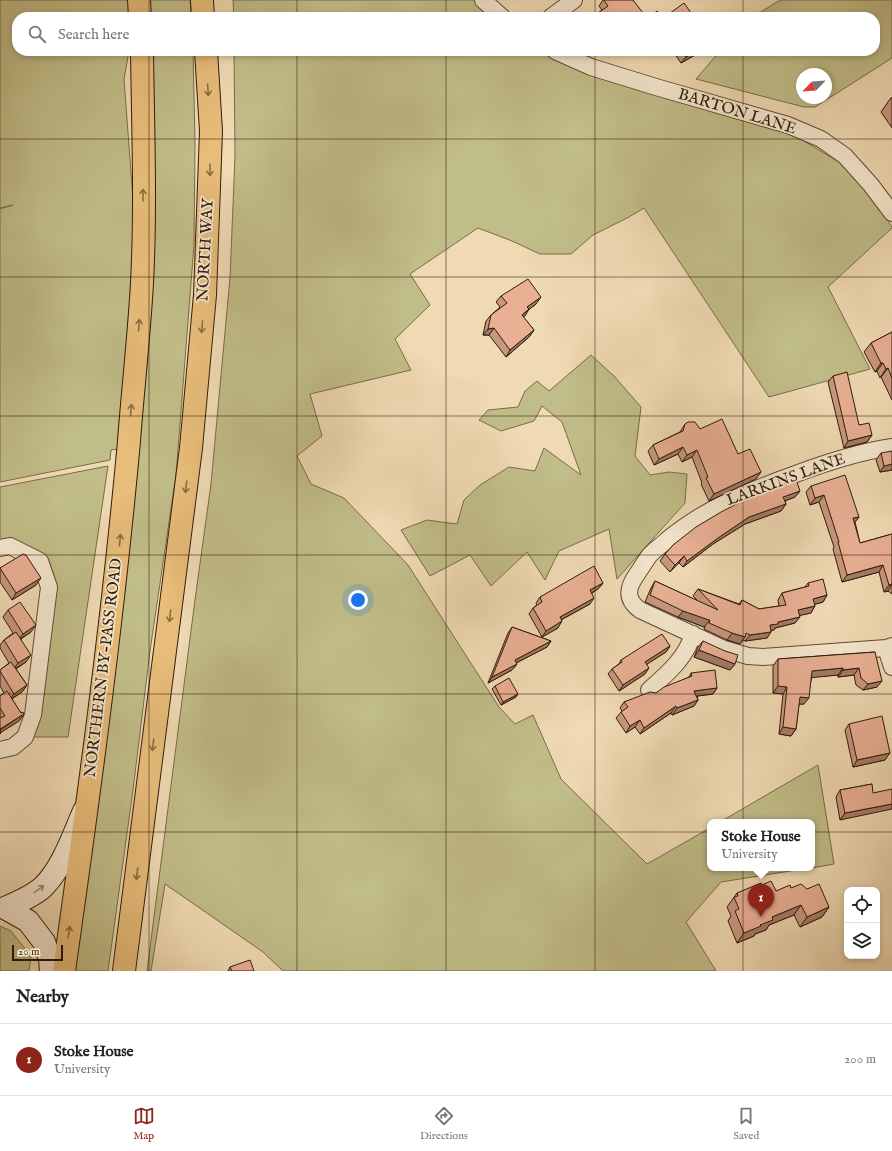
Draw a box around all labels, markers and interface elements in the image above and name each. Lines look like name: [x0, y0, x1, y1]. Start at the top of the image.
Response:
search box: [12, 12, 880, 56]
icon: search: [26, 23, 48, 45]
text: Search here: [58, 25, 129, 44]
north arrow: [796, 68, 832, 104]
one-way arrow: [204, 83, 212, 96]
street label: BARTON LANE: [676, 85, 798, 139]
one-way arrow: [206, 163, 213, 176]
one-way arrow: [139, 189, 147, 202]
street label: NORTH WAY: [193, 197, 219, 302]
one-way arrow: [135, 319, 142, 332]
one-way arrow: [198, 320, 206, 333]
one-way arrow: [128, 404, 135, 417]
street label: LARKINS LANE: [724, 449, 848, 511]
one-way arrow: [182, 480, 190, 493]
one-way arrow: [116, 534, 123, 547]
street label: NORTHERN BY-PASS ROAD: [81, 557, 127, 779]
your location: [348, 590, 368, 610]
one-way arrow: [166, 609, 174, 622]
one-way arrow: [149, 738, 157, 751]
popup: [707, 819, 815, 871]
text: Stoke House: [721, 827, 801, 846]
text: University: [721, 846, 778, 863]
one-way arrow: [133, 867, 141, 880]
pin: 1: [748, 884, 774, 917]
one-way arrow: [33, 885, 44, 893]
map controls: [844, 887, 880, 959]
button: locate: [844, 887, 880, 923]
button: layers: [844, 923, 880, 959]
one-way arrow: [66, 926, 73, 939]
scale bar: [12, 943, 63, 962]
text: 20 m: [18, 945, 39, 959]
text: Nearby: [16, 987, 69, 1008]
text: Stoke House: [54, 1042, 134, 1061]
text: 1: [27, 1051, 31, 1068]
text: 200 m: [844, 1051, 876, 1068]
text: University: [54, 1061, 110, 1078]
tab: Map: [133, 1105, 155, 1143]
tab: Directions: [420, 1105, 468, 1143]
tab: Saved: [733, 1105, 759, 1143]

